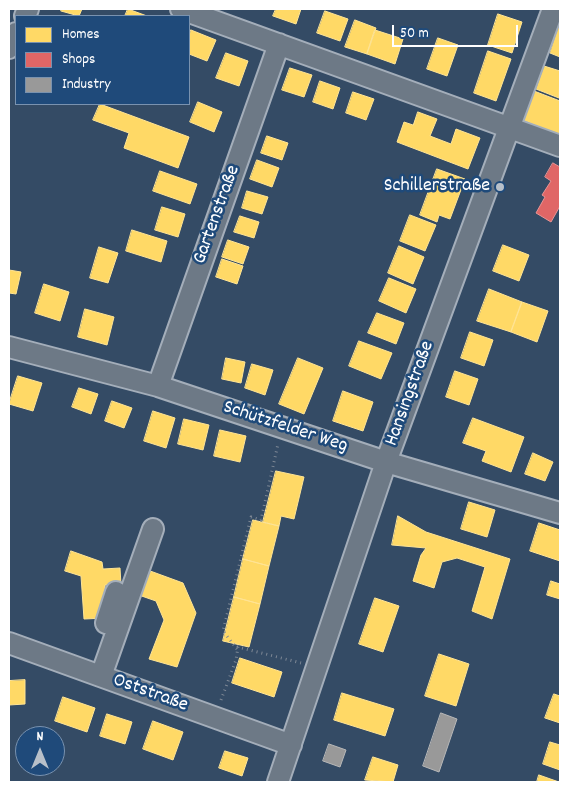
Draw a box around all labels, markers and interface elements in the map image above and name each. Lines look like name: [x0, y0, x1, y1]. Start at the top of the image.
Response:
legend: [15, 15, 190, 105]
scale bar: [394, 15, 520, 47]
text: 50 m: [400, 23, 429, 45]
text: Homes: [62, 24, 100, 46]
text: Shops: [62, 49, 95, 71]
text: Industry: [62, 74, 111, 96]
street label: Gartenstraße: [189, 162, 247, 268]
place label: Schillerstraße: [384, 175, 490, 199]
marker: Schillerstraße: [494, 181, 506, 193]
street label: Hansingstraße: [381, 338, 441, 450]
street label: Schützfelder Weg: [220, 397, 350, 459]
street label: Oststraße: [109, 669, 191, 719]
north arrow: [15, 726, 65, 776]
text: N: [37, 727, 43, 747]

